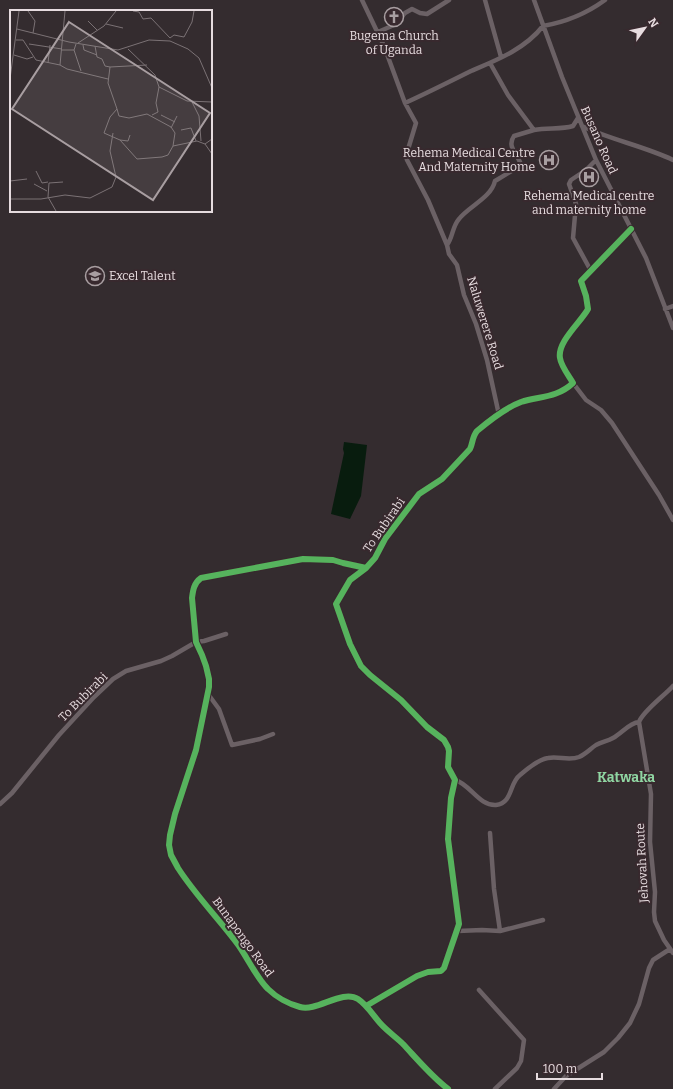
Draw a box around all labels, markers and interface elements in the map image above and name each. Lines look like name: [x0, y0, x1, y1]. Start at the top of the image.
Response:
church icon: Bugema Church of Uganda: [383, 6, 405, 28]
north arrow: [625, 8, 665, 48]
inset map: [10, 10, 212, 212]
text: N: [645, 16, 661, 30]
place label: Bugema Church of Uganda: [349, 29, 439, 57]
street label: Busano Road: [578, 104, 620, 176]
place label: Rehema Medical Centre And Maternity Home: [403, 146, 535, 174]
hospital icon: Rehema Medical Centre And Maternity Home: [538, 149, 560, 171]
hospital icon: Rehema Medical centre and maternity home: [578, 166, 600, 188]
place label: Rehema Medical centre and maternity home: [524, 189, 654, 217]
school or university icon: Excel Talent: [84, 265, 106, 287]
place label: Excel Talent: [109, 269, 176, 283]
street label: Naluwerere Road: [464, 275, 506, 371]
street label: To Bubirabi: [360, 495, 408, 555]
street label: To Bubirabi: [56, 669, 111, 724]
district label: Katwaka: [597, 769, 655, 786]
street label: Jehovah Route: [633, 823, 651, 904]
street label: Bunapongo Road: [209, 895, 277, 979]
scale bar: [537, 1055, 602, 1081]
text: 100 m: [543, 1062, 578, 1076]

